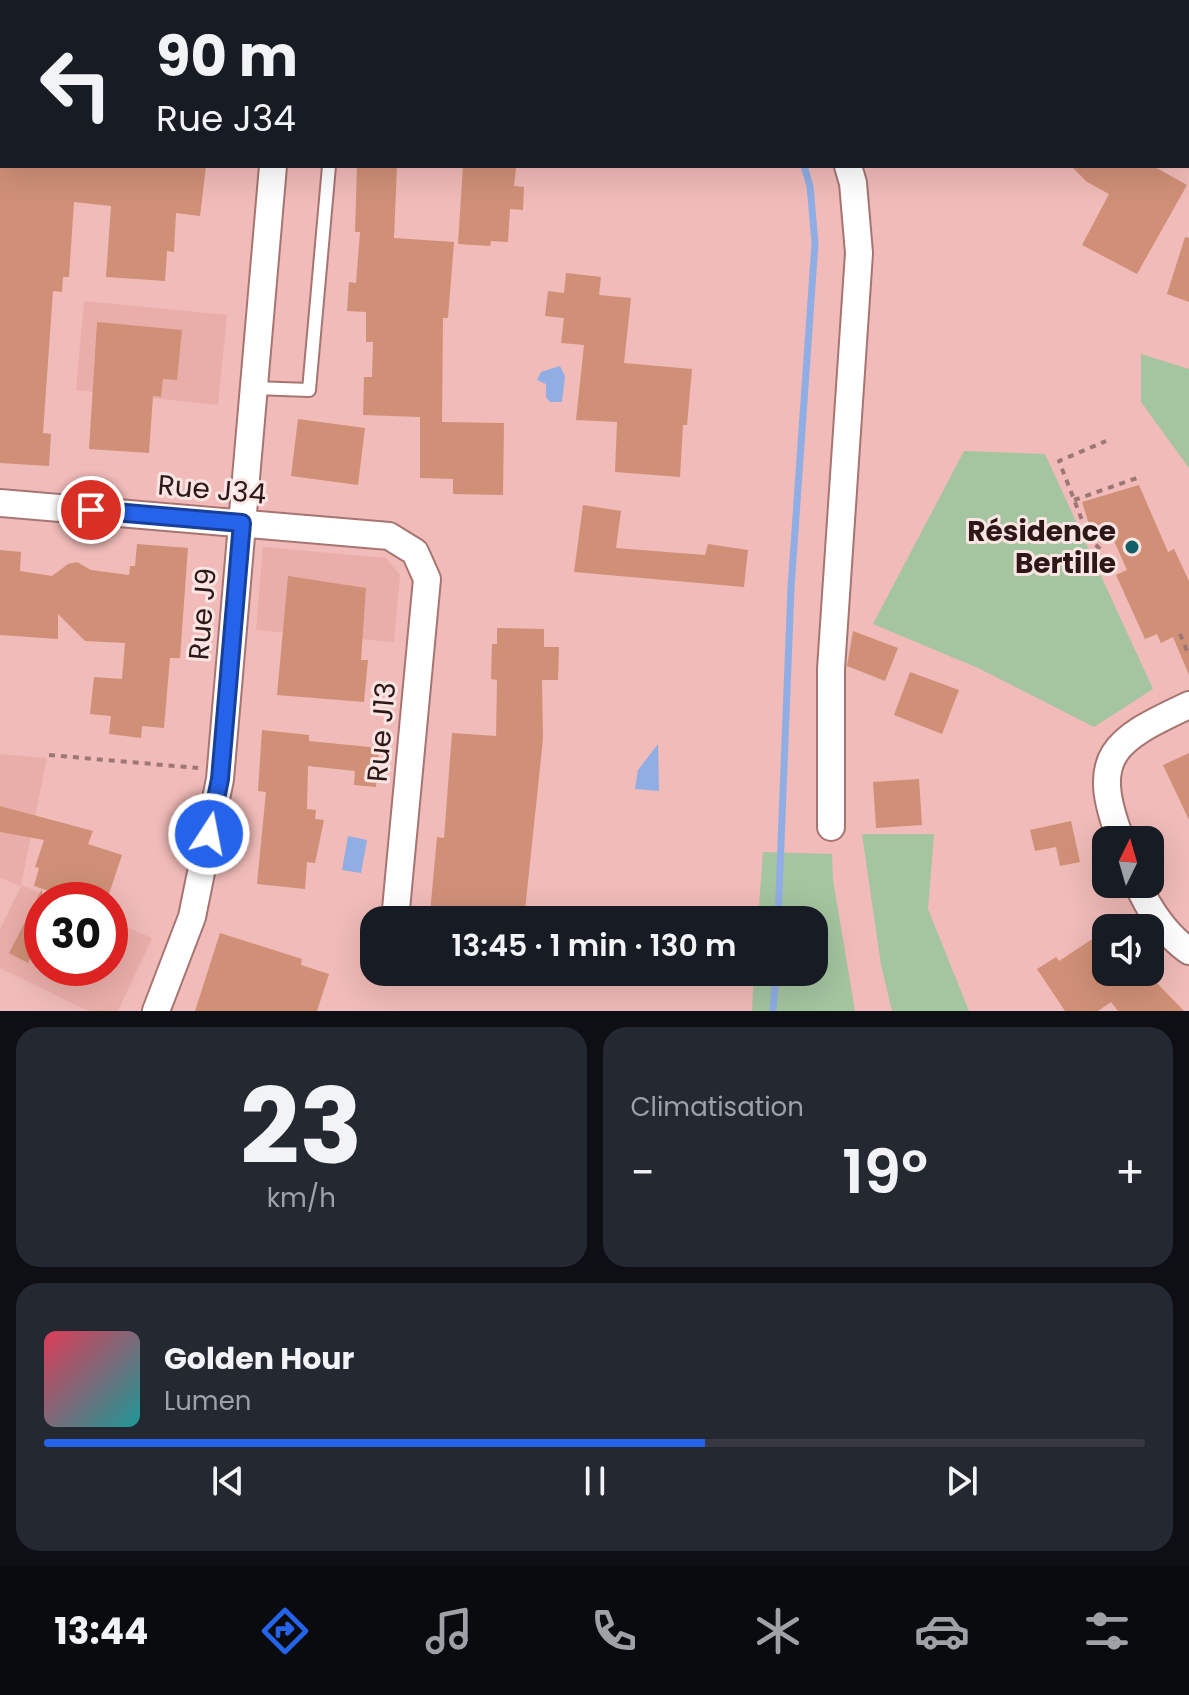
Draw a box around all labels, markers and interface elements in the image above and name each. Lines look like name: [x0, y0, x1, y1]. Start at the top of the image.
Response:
text: 90 m: [156, 17, 298, 96]
icon: left: [24, 32, 128, 136]
text: Rue J34: [156, 93, 296, 144]
street label: Rue J34: [156, 465, 268, 514]
pin: [57, 476, 125, 544]
icon: arrive: [69, 488, 113, 532]
place label: Résidence Bertille: [967, 512, 1116, 583]
marker: Résidence Bertille: [1123, 538, 1141, 556]
street label: Rue J9: [179, 566, 226, 662]
street label: Rue J13: [358, 680, 405, 784]
position arrow: [167, 792, 251, 876]
north arrow: [1092, 826, 1164, 898]
map controls: [1092, 826, 1164, 986]
speed limit sign: 30: [24, 882, 128, 986]
button: sound: [1092, 914, 1164, 986]
text: 13:45 · 1 min · 130 m: [451, 924, 737, 967]
text: 23: [240, 1054, 362, 1199]
text: Climatisation: [631, 1089, 804, 1125]
text: 19°: [842, 1130, 928, 1214]
text: −: [631, 1142, 655, 1203]
text: +: [1115, 1142, 1145, 1203]
text: km/h: [267, 1180, 336, 1216]
text: Golden Hour: [164, 1337, 354, 1380]
text: Lumen: [164, 1383, 251, 1419]
icon: previous: [206, 1459, 250, 1503]
icon: pause: [573, 1459, 617, 1503]
icon: next: [940, 1459, 984, 1503]
icon: directions: [257, 1603, 313, 1659]
icon: music: [421, 1603, 477, 1659]
icon: phone: [586, 1603, 642, 1659]
icon: climate: [750, 1603, 806, 1659]
icon: car: [914, 1603, 970, 1659]
icon: filters: [1079, 1603, 1135, 1659]
text: 13:44: [54, 1606, 148, 1657]

